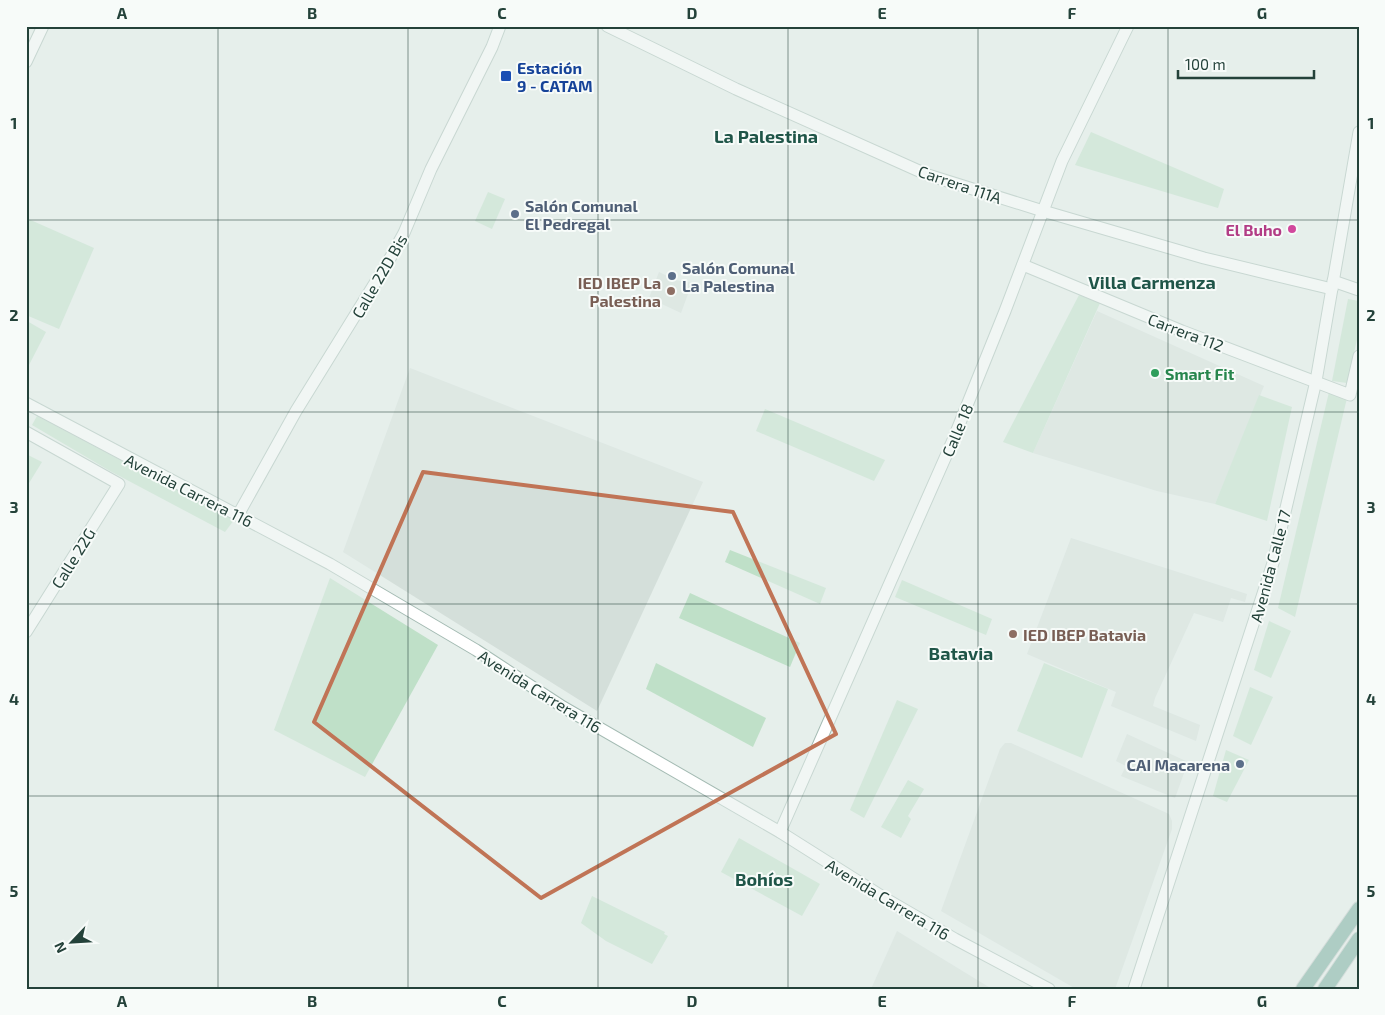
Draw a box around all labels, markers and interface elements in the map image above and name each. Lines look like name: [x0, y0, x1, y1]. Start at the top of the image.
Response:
text: A: [117, 3, 128, 22]
text: B: [307, 3, 317, 22]
text: C: [497, 3, 507, 22]
text: D: [687, 3, 698, 22]
text: E: [877, 3, 887, 22]
text: F: [1068, 3, 1077, 22]
text: G: [1257, 3, 1267, 22]
scale bar: [1178, 48, 1314, 80]
text: 100 m: [1185, 55, 1226, 73]
place label: Estación 9 - CATAM: [517, 58, 593, 95]
marker: Estación 9 - CATAM: [499, 69, 513, 83]
text: 1: [11, 113, 17, 132]
text: 1: [1368, 113, 1374, 132]
district label: La Palestina: [714, 125, 818, 147]
street label: Carrera 111A: [916, 161, 1004, 207]
place label: Salón Comunal El Pedregal: [525, 196, 638, 233]
marker: Salón Comunal El Pedregal: [509, 208, 521, 220]
place label: El Buho: [1226, 220, 1282, 239]
marker: El Buho: [1286, 223, 1298, 235]
street label: Calle 22D Bis: [347, 231, 411, 321]
place label: Salón Comunal La Palestina: [682, 258, 795, 295]
marker: Salón Comunal La Palestina: [666, 270, 678, 282]
district label: Villa Carmenza: [1088, 271, 1216, 293]
place label: IED IBEP La Palestina: [578, 273, 661, 310]
marker: IED IBEP La Palestina: [665, 285, 677, 297]
text: 2: [9, 305, 19, 324]
text: 2: [1366, 305, 1376, 324]
street label: Carrera 112: [1145, 309, 1227, 355]
place label: Smart Fit: [1165, 364, 1235, 383]
marker: Smart Fit: [1149, 367, 1161, 379]
street label: Calle 18: [937, 401, 977, 459]
street label: Avenida Carrera 116: [122, 449, 256, 531]
text: 3: [9, 497, 19, 516]
text: 3: [1366, 497, 1376, 516]
street label: Avenida Calle 17: [1246, 508, 1294, 624]
street label: Calle 22G: [47, 524, 99, 592]
place label: IED IBEP Batavia: [1023, 625, 1146, 644]
marker: IED IBEP Batavia: [1007, 628, 1019, 640]
district label: Batavia: [929, 642, 993, 664]
street label: Avenida Carrera 116: [475, 646, 605, 736]
text: 4: [9, 689, 19, 708]
text: 4: [1366, 689, 1376, 708]
place label: CAI Macarena: [1127, 755, 1230, 774]
marker: CAI Macarena: [1234, 758, 1246, 770]
street label: Avenida Carrera 116: [823, 855, 953, 943]
district label: Bohíos: [735, 868, 793, 890]
text: 5: [10, 881, 19, 900]
text: 5: [1367, 881, 1376, 900]
north arrow: [48, 918, 98, 968]
text: N: [50, 940, 70, 956]
text: A: [117, 991, 128, 1010]
text: B: [307, 991, 317, 1010]
text: C: [497, 991, 507, 1010]
text: D: [687, 991, 698, 1010]
text: E: [877, 991, 887, 1010]
text: F: [1068, 991, 1077, 1010]
text: G: [1257, 991, 1267, 1010]

